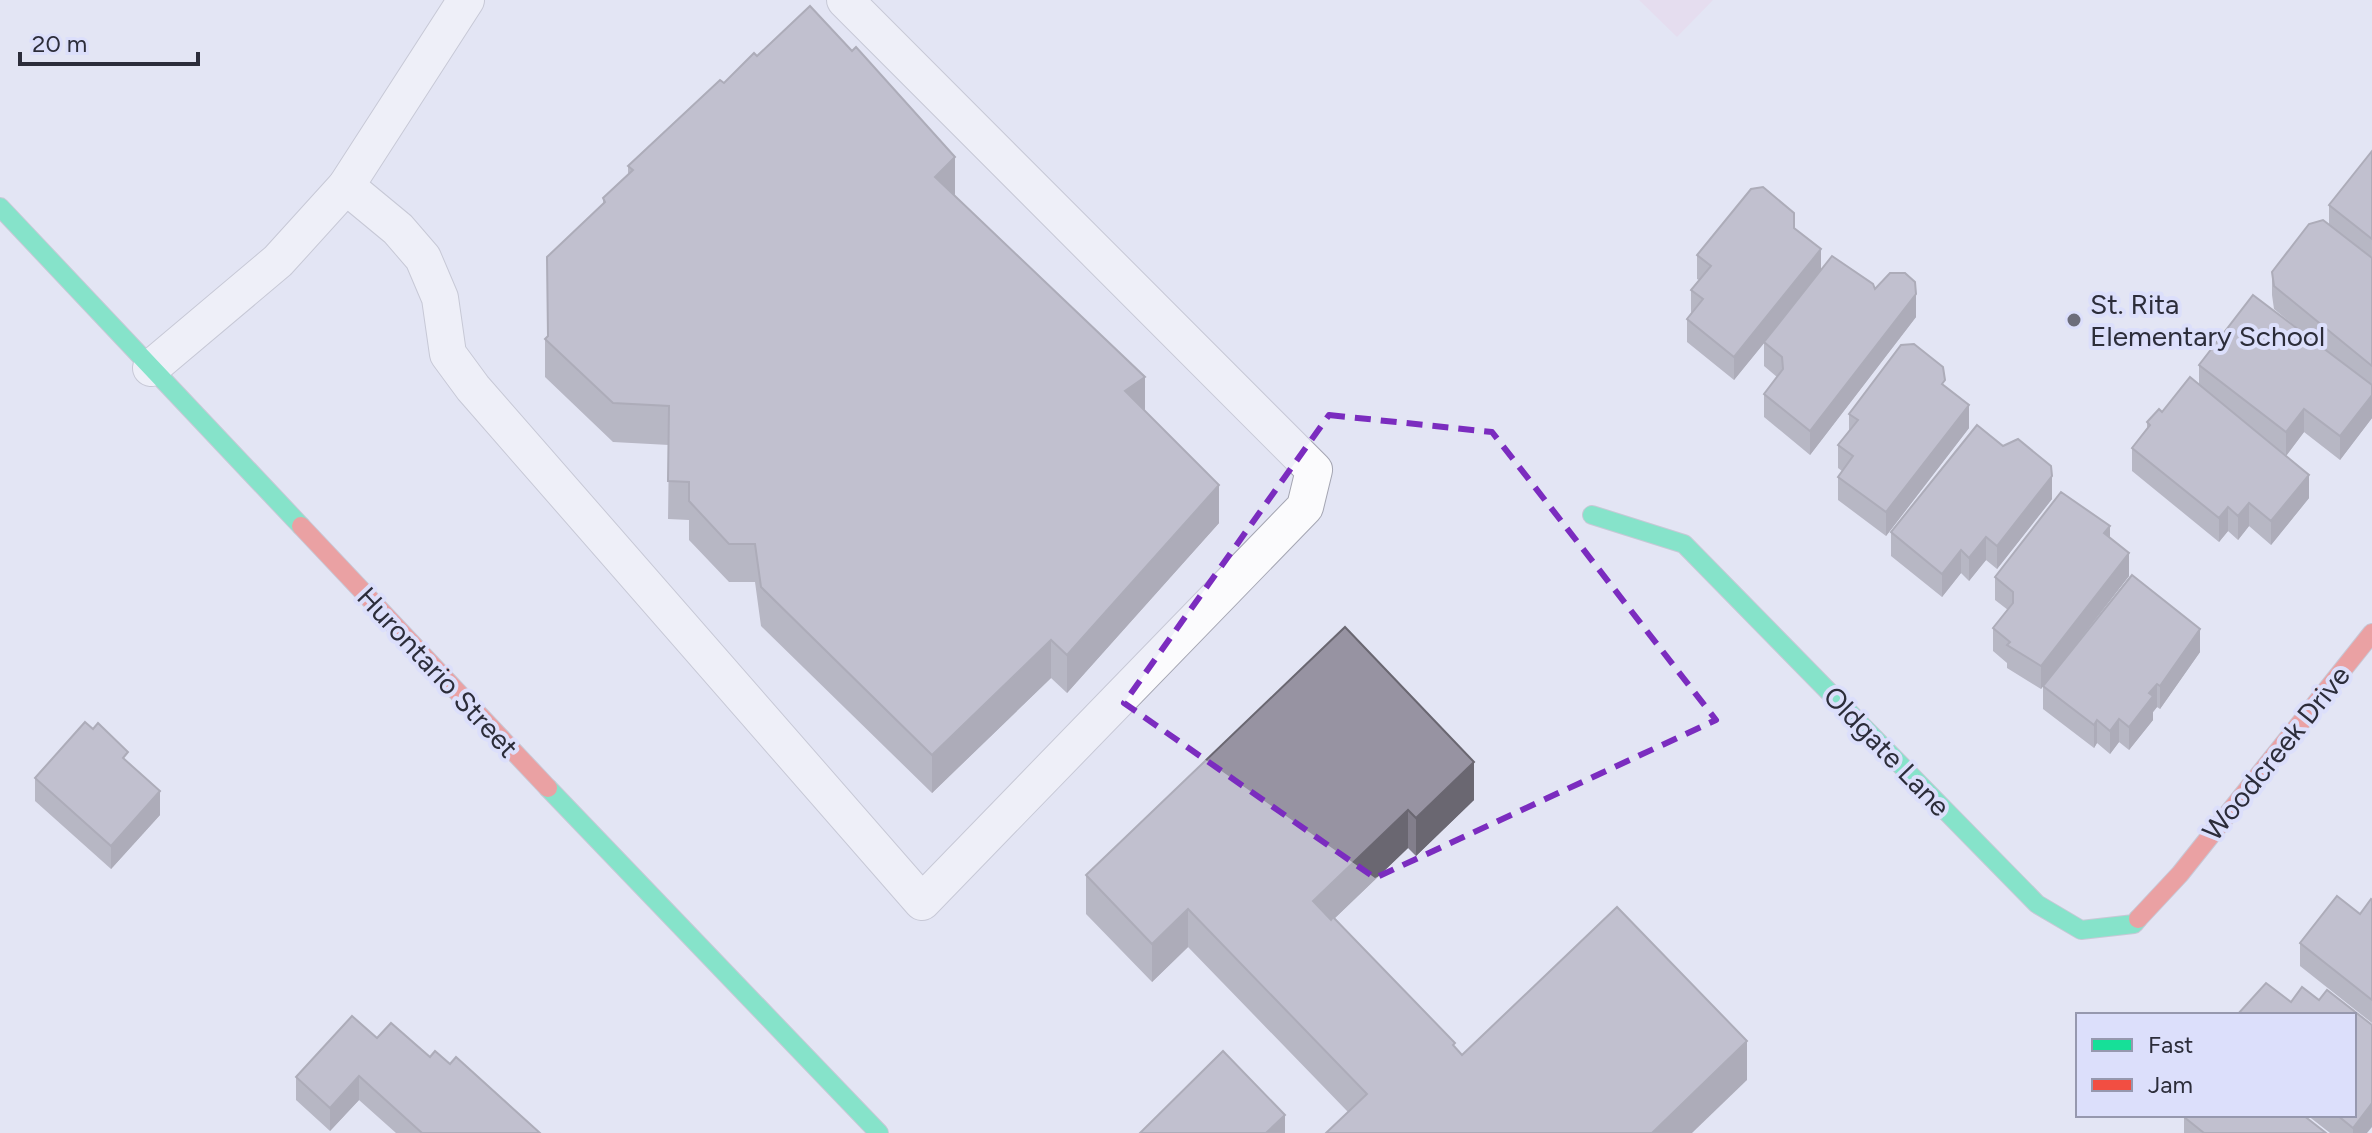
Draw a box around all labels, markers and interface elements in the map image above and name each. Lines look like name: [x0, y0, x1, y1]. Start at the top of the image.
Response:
scale bar: [20, 16, 198, 66]
text: 20 m: [32, 29, 87, 58]
place label: St. Rita Elementary School: [2090, 287, 2325, 353]
marker: St. Rita Elementary School: [2065, 311, 2083, 329]
street label: Hurontario Street: [350, 580, 526, 764]
street label: Woodcreek Drive: [2195, 659, 2357, 847]
street label: Oldgate Lane: [1817, 679, 1957, 823]
legend: [2076, 1013, 2356, 1117]
text: Fast: [2148, 1030, 2193, 1059]
text: Jam: [2148, 1070, 2193, 1099]

